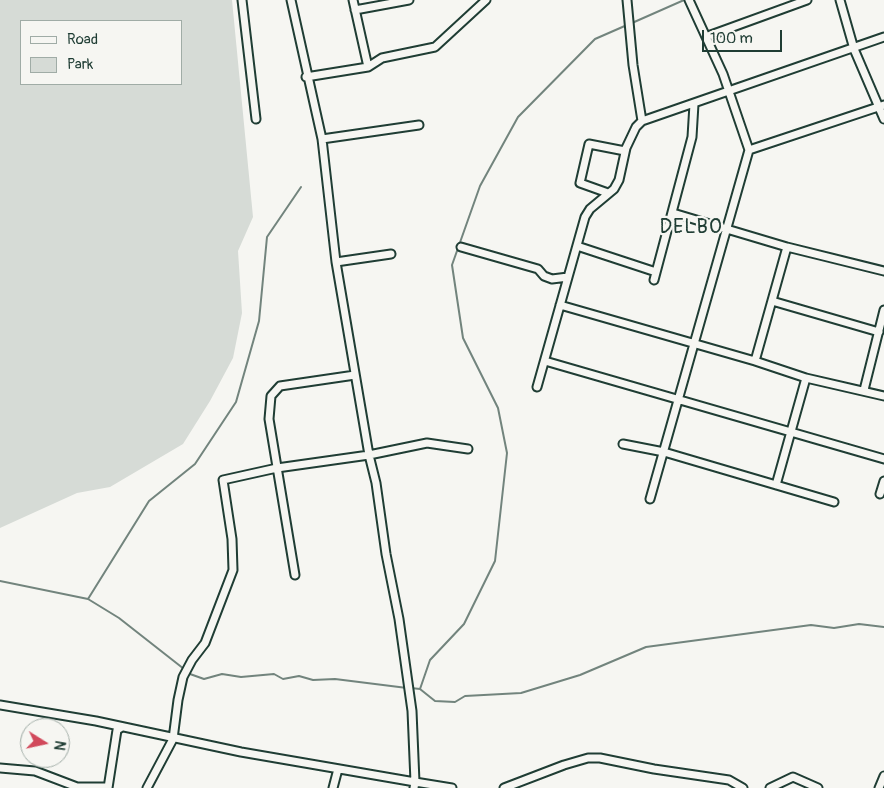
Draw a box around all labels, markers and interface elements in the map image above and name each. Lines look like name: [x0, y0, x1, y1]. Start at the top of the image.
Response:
legend: [20, 20, 182, 85]
scale bar: [704, 20, 784, 52]
text: 100 m: [710, 29, 753, 48]
text: Road: [67, 30, 98, 49]
text: Park: [67, 55, 93, 74]
district label: DELBO: [659, 216, 723, 240]
north arrow: [20, 718, 70, 768]
text: N: [50, 739, 68, 752]

